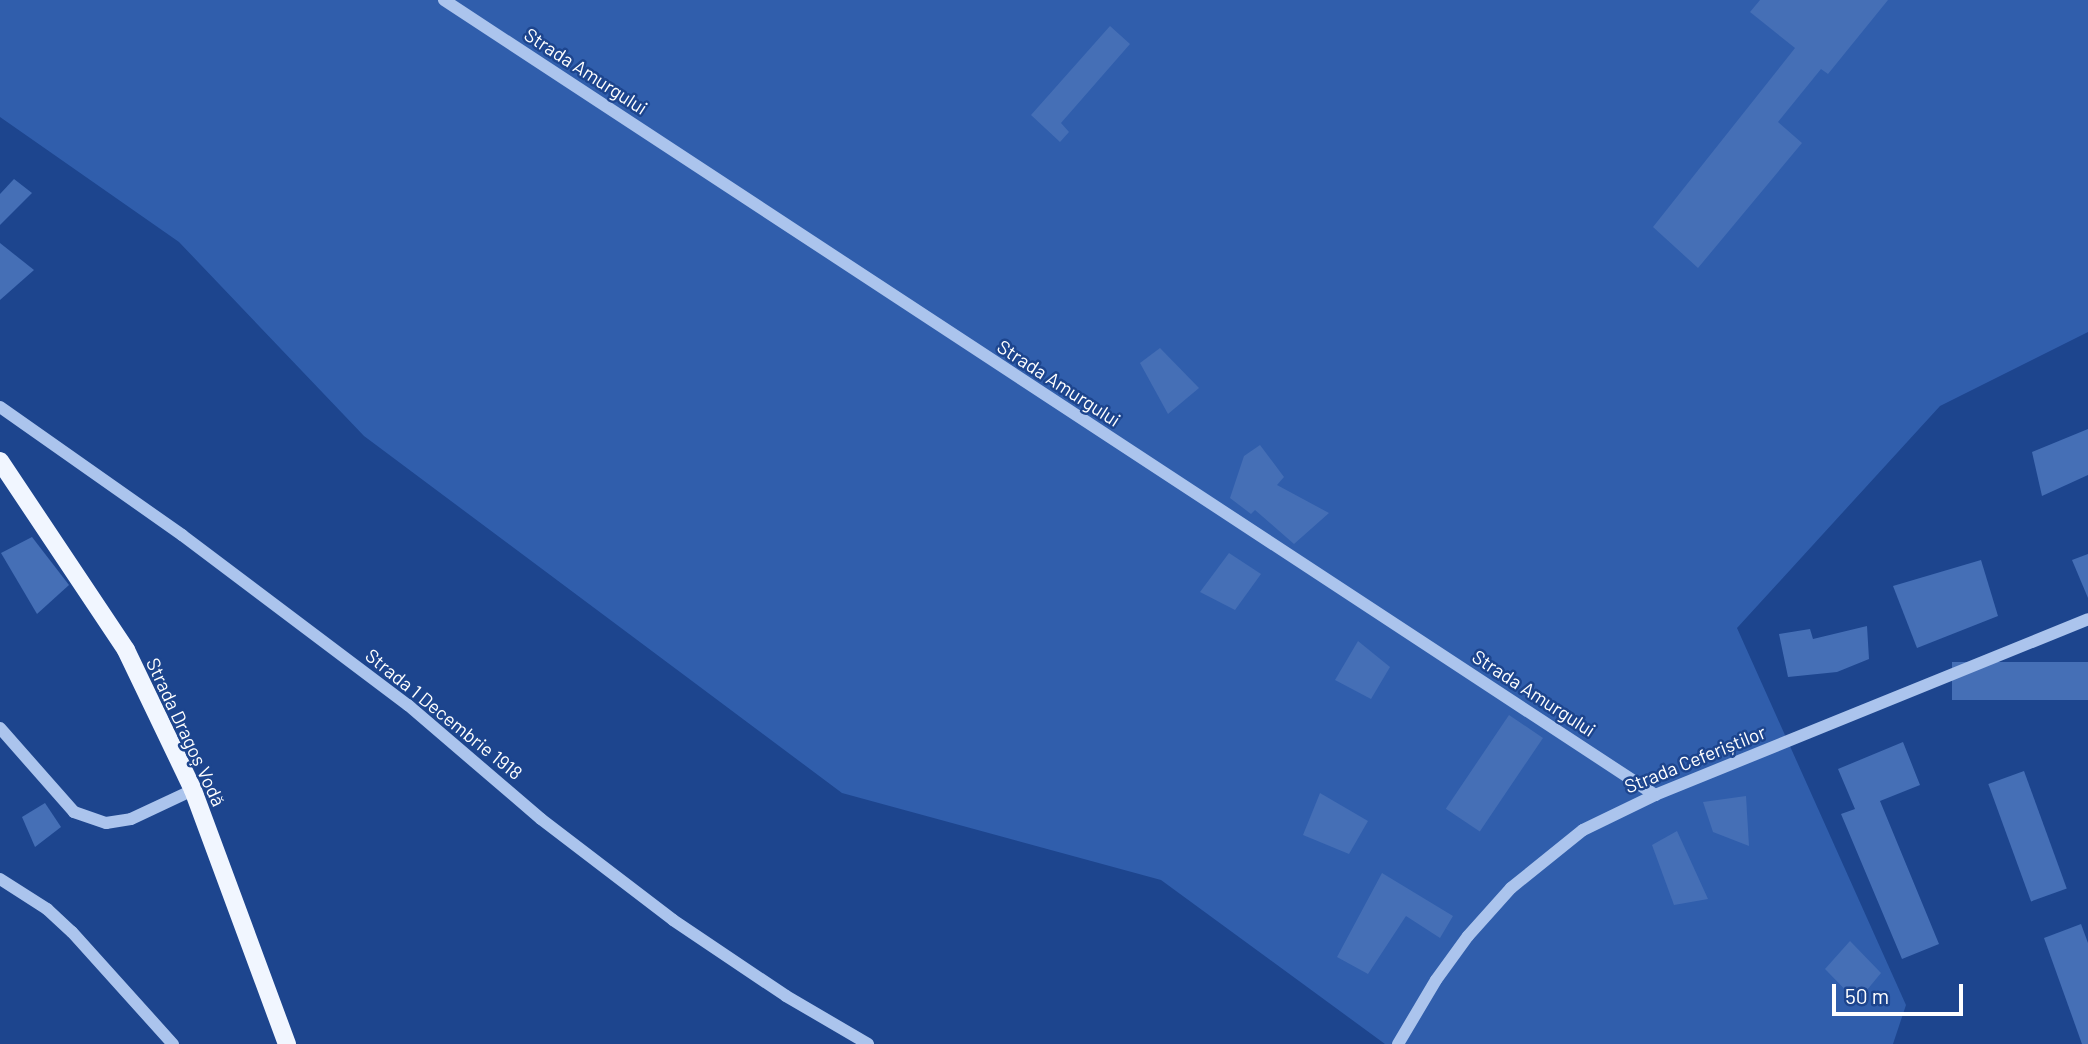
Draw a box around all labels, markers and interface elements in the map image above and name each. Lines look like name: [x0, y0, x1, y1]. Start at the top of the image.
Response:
street label: Strada Amurgului: [520, 23, 652, 119]
street label: Strada Amurgului: [993, 335, 1125, 431]
street label: Strada 1 Decembrie 1918: [361, 644, 527, 784]
street label: Strada Amurgului: [1468, 645, 1600, 741]
street label: Strada Dragoș Vodă: [142, 654, 230, 810]
street label: Strada Ceferiștilor: [1621, 720, 1769, 798]
scale bar: [1836, 970, 1967, 1014]
text: 50 m: [1845, 983, 1889, 1008]

